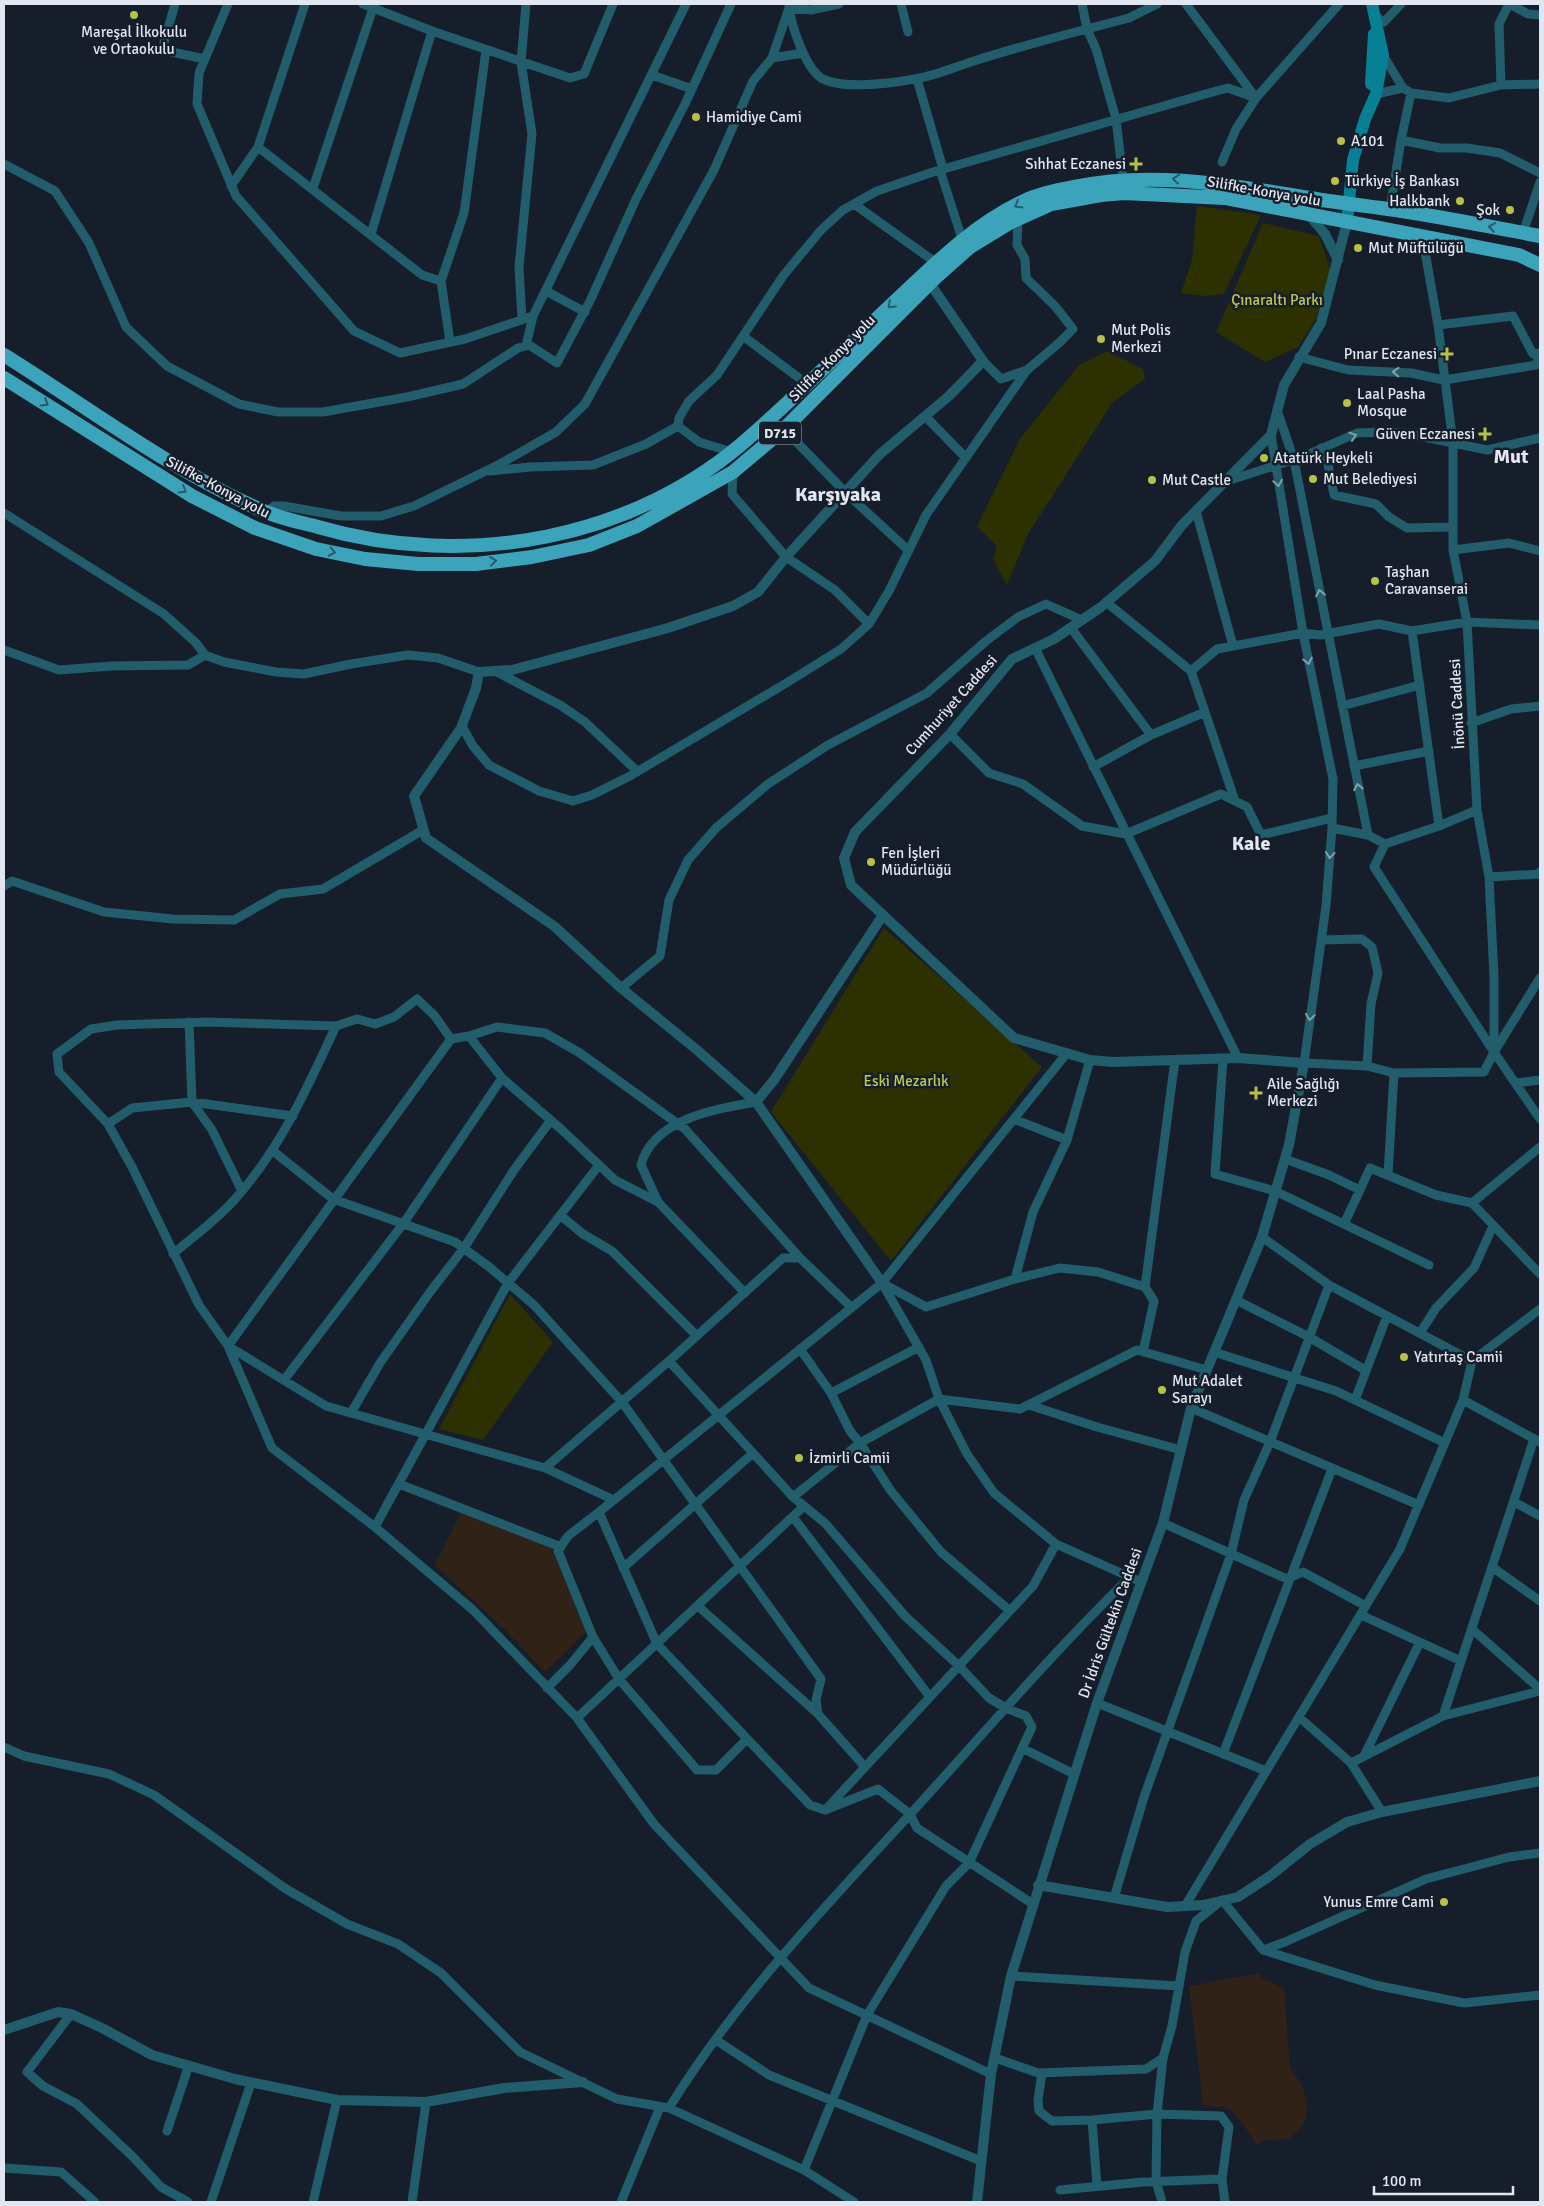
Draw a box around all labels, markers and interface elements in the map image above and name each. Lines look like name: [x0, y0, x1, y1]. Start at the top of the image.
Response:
marker: Mareşal İlkokulu ve Ortaokulu: [128, 9, 140, 21]
place label: Mareşal İlkokulu ve Ortaokulu: [81, 23, 187, 58]
place label: Hamidiye Cami: [706, 108, 802, 126]
marker: Hamidiye Cami: [690, 111, 702, 123]
place label: A101: [1351, 132, 1384, 150]
marker: A101: [1335, 135, 1347, 147]
place label: Sıhhat Eczanesi: [1025, 155, 1126, 173]
marker: Sıhhat Eczanesi: [1130, 158, 1142, 170]
street label: Silifke-Konya yolu: [1206, 172, 1322, 210]
place label: Türkiye İş Bankası: [1345, 172, 1459, 190]
one-way arrow: [1172, 174, 1180, 185]
marker: Türkiye İş Bankası: [1329, 175, 1341, 187]
place label: Halkbank: [1389, 192, 1450, 210]
marker: Halkbank: [1454, 195, 1466, 207]
one-way arrow: [1014, 199, 1023, 209]
place label: Şok: [1476, 201, 1500, 219]
marker: Şok: [1504, 204, 1516, 216]
one-way arrow: [1488, 223, 1497, 233]
place label: Mut Müftülüğü: [1368, 239, 1464, 257]
marker: Mut Müftülüğü: [1352, 242, 1364, 254]
park label: Çınaraltı Parkı: [1231, 291, 1323, 309]
one-way arrow: [887, 299, 896, 308]
street label: Silifke-Konya yolu: [785, 311, 879, 405]
place label: Mut Polis Merkezi: [1111, 321, 1171, 356]
marker: Mut Polis Merkezi: [1095, 333, 1107, 345]
place label: Pınar Eczanesi: [1344, 345, 1437, 363]
marker: Pınar Eczanesi: [1441, 348, 1453, 360]
one-way arrow: [1392, 367, 1400, 378]
place label: Laal Pasha Mosque: [1357, 385, 1426, 420]
one-way arrow: [40, 397, 49, 407]
marker: Laal Pasha Mosque: [1341, 397, 1353, 409]
road number: D715: [759, 422, 801, 444]
place label: Güven Eczanesi: [1376, 425, 1475, 443]
marker: Güven Eczanesi: [1479, 428, 1491, 440]
one-way arrow: [1348, 431, 1357, 441]
district label: Mut: [1493, 444, 1529, 469]
place label: Atatürk Heykeli: [1274, 449, 1373, 467]
street label: Silifke-Konya yolu: [163, 452, 273, 522]
marker: Atatürk Heykeli: [1258, 452, 1270, 464]
place label: Mut Belediyesi: [1323, 470, 1417, 488]
place label: Mut Castle: [1162, 471, 1231, 489]
marker: Mut Belediyesi: [1307, 473, 1319, 485]
marker: Mut Castle: [1146, 474, 1158, 486]
one-way arrow: [1273, 479, 1283, 488]
district label: Karşıyaka: [795, 482, 881, 507]
one-way arrow: [177, 483, 186, 493]
one-way arrow: [328, 546, 337, 557]
one-way arrow: [490, 556, 498, 567]
place label: Taşhan Caravanserai: [1385, 563, 1468, 598]
marker: Taşhan Caravanserai: [1369, 575, 1381, 587]
one-way arrow: [1315, 589, 1326, 597]
street label: Cumhuriyet Caddesi: [901, 651, 1001, 759]
one-way arrow: [1303, 656, 1313, 665]
street label: İnönü Caddesi: [1446, 658, 1468, 750]
one-way arrow: [1353, 782, 1364, 791]
district label: Kale: [1232, 831, 1270, 856]
place label: Fen İşleri Müdürlüğü: [881, 844, 952, 879]
one-way arrow: [1325, 852, 1336, 860]
marker: Fen İşleri Müdürlüğü: [865, 856, 877, 868]
one-way arrow: [1305, 1013, 1316, 1021]
park label: Eski Mezarlık: [863, 1072, 949, 1090]
place label: Aile Sağlığı Merkezi: [1267, 1075, 1339, 1110]
marker: Aile Sağlığı Merkezi: [1249, 1086, 1263, 1100]
place label: Yatırtaş Camii: [1414, 1348, 1503, 1366]
marker: Yatırtaş Camii: [1398, 1351, 1410, 1363]
place label: Mut Adalet Sarayı: [1172, 1372, 1243, 1407]
marker: Mut Adalet Sarayı: [1156, 1384, 1168, 1396]
place label: İzmirli Camii: [809, 1449, 890, 1467]
marker: İzmirli Camii: [793, 1452, 805, 1464]
street label: Dr İdris Gültekin Caddesi: [1074, 1545, 1146, 1701]
place label: Yunus Emre Cami: [1324, 1893, 1434, 1911]
marker: Yunus Emre Cami: [1438, 1896, 1450, 1908]
scale bar: [1374, 2164, 1513, 2196]
text: 100 m: [1382, 2172, 1422, 2190]

